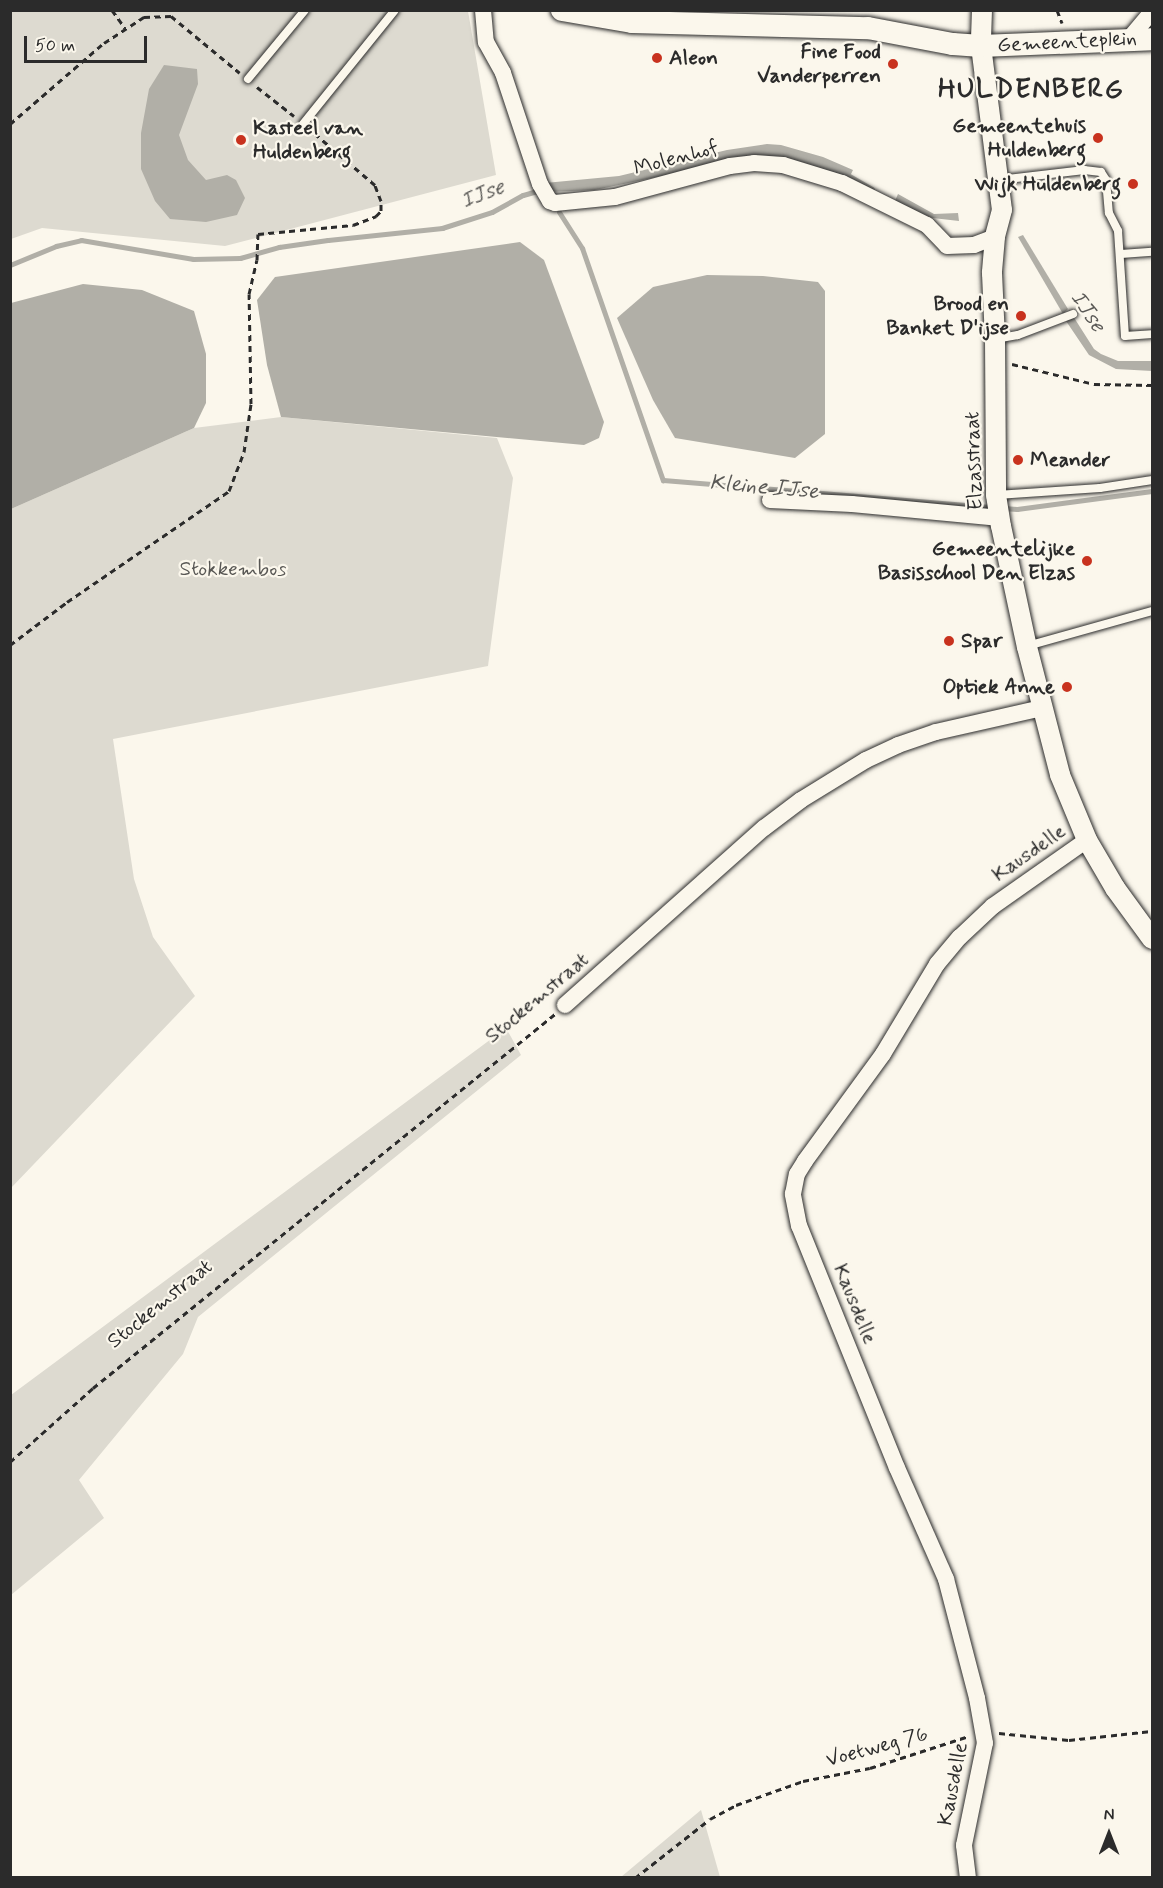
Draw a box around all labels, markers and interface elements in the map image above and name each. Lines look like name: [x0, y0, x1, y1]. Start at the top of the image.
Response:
scale bar: [27, 24, 150, 62]
street label: Gemeenteplein: [997, 26, 1137, 58]
text: 50 m: [35, 34, 75, 58]
place label: Fine Food Vanderperren: [757, 39, 881, 89]
place label: Aleon: [669, 45, 718, 71]
marker: Aleon: [650, 51, 664, 65]
marker: Fine Food Vanderperren: [886, 57, 900, 71]
district label: HULDENBERG: [936, 74, 1126, 106]
place label: Gemeentehuis Huldenberg: [952, 113, 1086, 163]
place label: Kasteel van Huldenberg: [253, 115, 356, 165]
marker: Gemeentehuis Huldenberg: [1091, 131, 1105, 145]
marker: Kasteel van Huldenberg: [234, 133, 248, 147]
street label: Molenhof: [631, 135, 721, 181]
place label: Wijk Huldenberg: [975, 171, 1121, 197]
water label: IJse: [458, 175, 508, 215]
marker: Wijk Huldenberg: [1126, 177, 1140, 191]
water label: IJse: [1064, 286, 1110, 338]
place label: Brood en Banket D'ijse: [885, 291, 1009, 341]
marker: Brood en Banket D'ijse: [1014, 309, 1028, 323]
street label: Elzasstraat: [960, 411, 988, 511]
place label: Meander: [1030, 447, 1110, 473]
marker: Meander: [1011, 453, 1025, 467]
water label: Kleine IJse: [709, 470, 819, 506]
place label: Gemeentelijke Basisschool Den Elzas: [882, 536, 1075, 586]
marker: Gemeentelijke Basisschool Den Elzas: [1080, 554, 1094, 568]
park label: Stokkembos: [180, 556, 286, 582]
place label: Spar: [961, 628, 1002, 654]
marker: Spar: [942, 634, 956, 648]
place label: Optiek Anne: [948, 674, 1055, 700]
marker: Optiek Anne: [1060, 680, 1074, 694]
street label: Kausdelle: [987, 819, 1071, 887]
street label: Stockemstraat: [480, 947, 594, 1049]
street label: Stockemstraat: [102, 1254, 218, 1354]
street label: Kausdelle: [828, 1260, 882, 1348]
street label: Voetweg 76: [823, 1721, 931, 1773]
street label: Kausdelle: [933, 1740, 973, 1828]
north arrow: [1079, 1804, 1139, 1864]
text: N: [1104, 1805, 1114, 1826]

